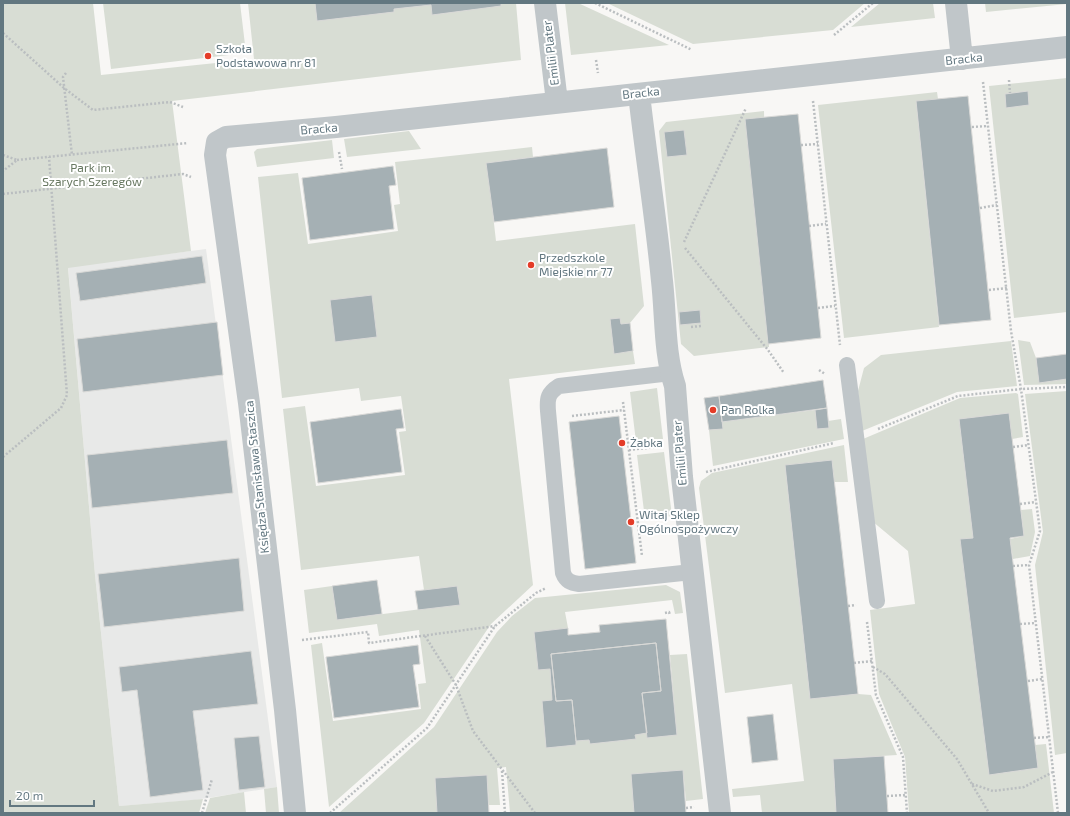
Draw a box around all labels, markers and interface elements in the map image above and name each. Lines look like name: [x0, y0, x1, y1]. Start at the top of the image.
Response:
street label: Emilii Plater: [539, 20, 561, 86]
place label: Szkoła Podstawowa nr 81: [216, 41, 316, 69]
street label: Bracka: [945, 49, 983, 67]
marker: Szkoła Podstawowa nr 81: [203, 51, 213, 61]
street label: Bracka: [622, 83, 660, 101]
street label: Bracka: [300, 119, 338, 137]
park label: Park im. Szarych Szeregów: [42, 160, 142, 188]
place label: Przedszkole Miejskie nr 77: [539, 250, 613, 279]
marker: Przedszkole Miejskie nr 77: [526, 260, 536, 270]
street label: Księdza Stanisława Staszica: [241, 400, 271, 554]
place label: Pan Rolka: [721, 402, 775, 416]
marker: Pan Rolka: [708, 405, 718, 415]
street label: Emilii Plater: [669, 420, 689, 486]
place label: Żabka: [630, 435, 663, 449]
marker: Żabka: [617, 438, 627, 448]
place label: Witaj Sklep Ogólnospożywczy: [639, 507, 739, 535]
marker: Witaj Sklep Ogólnospożywczy: [626, 517, 636, 527]
scale bar: [10, 782, 94, 808]
text: 20 m: [16, 788, 43, 802]

